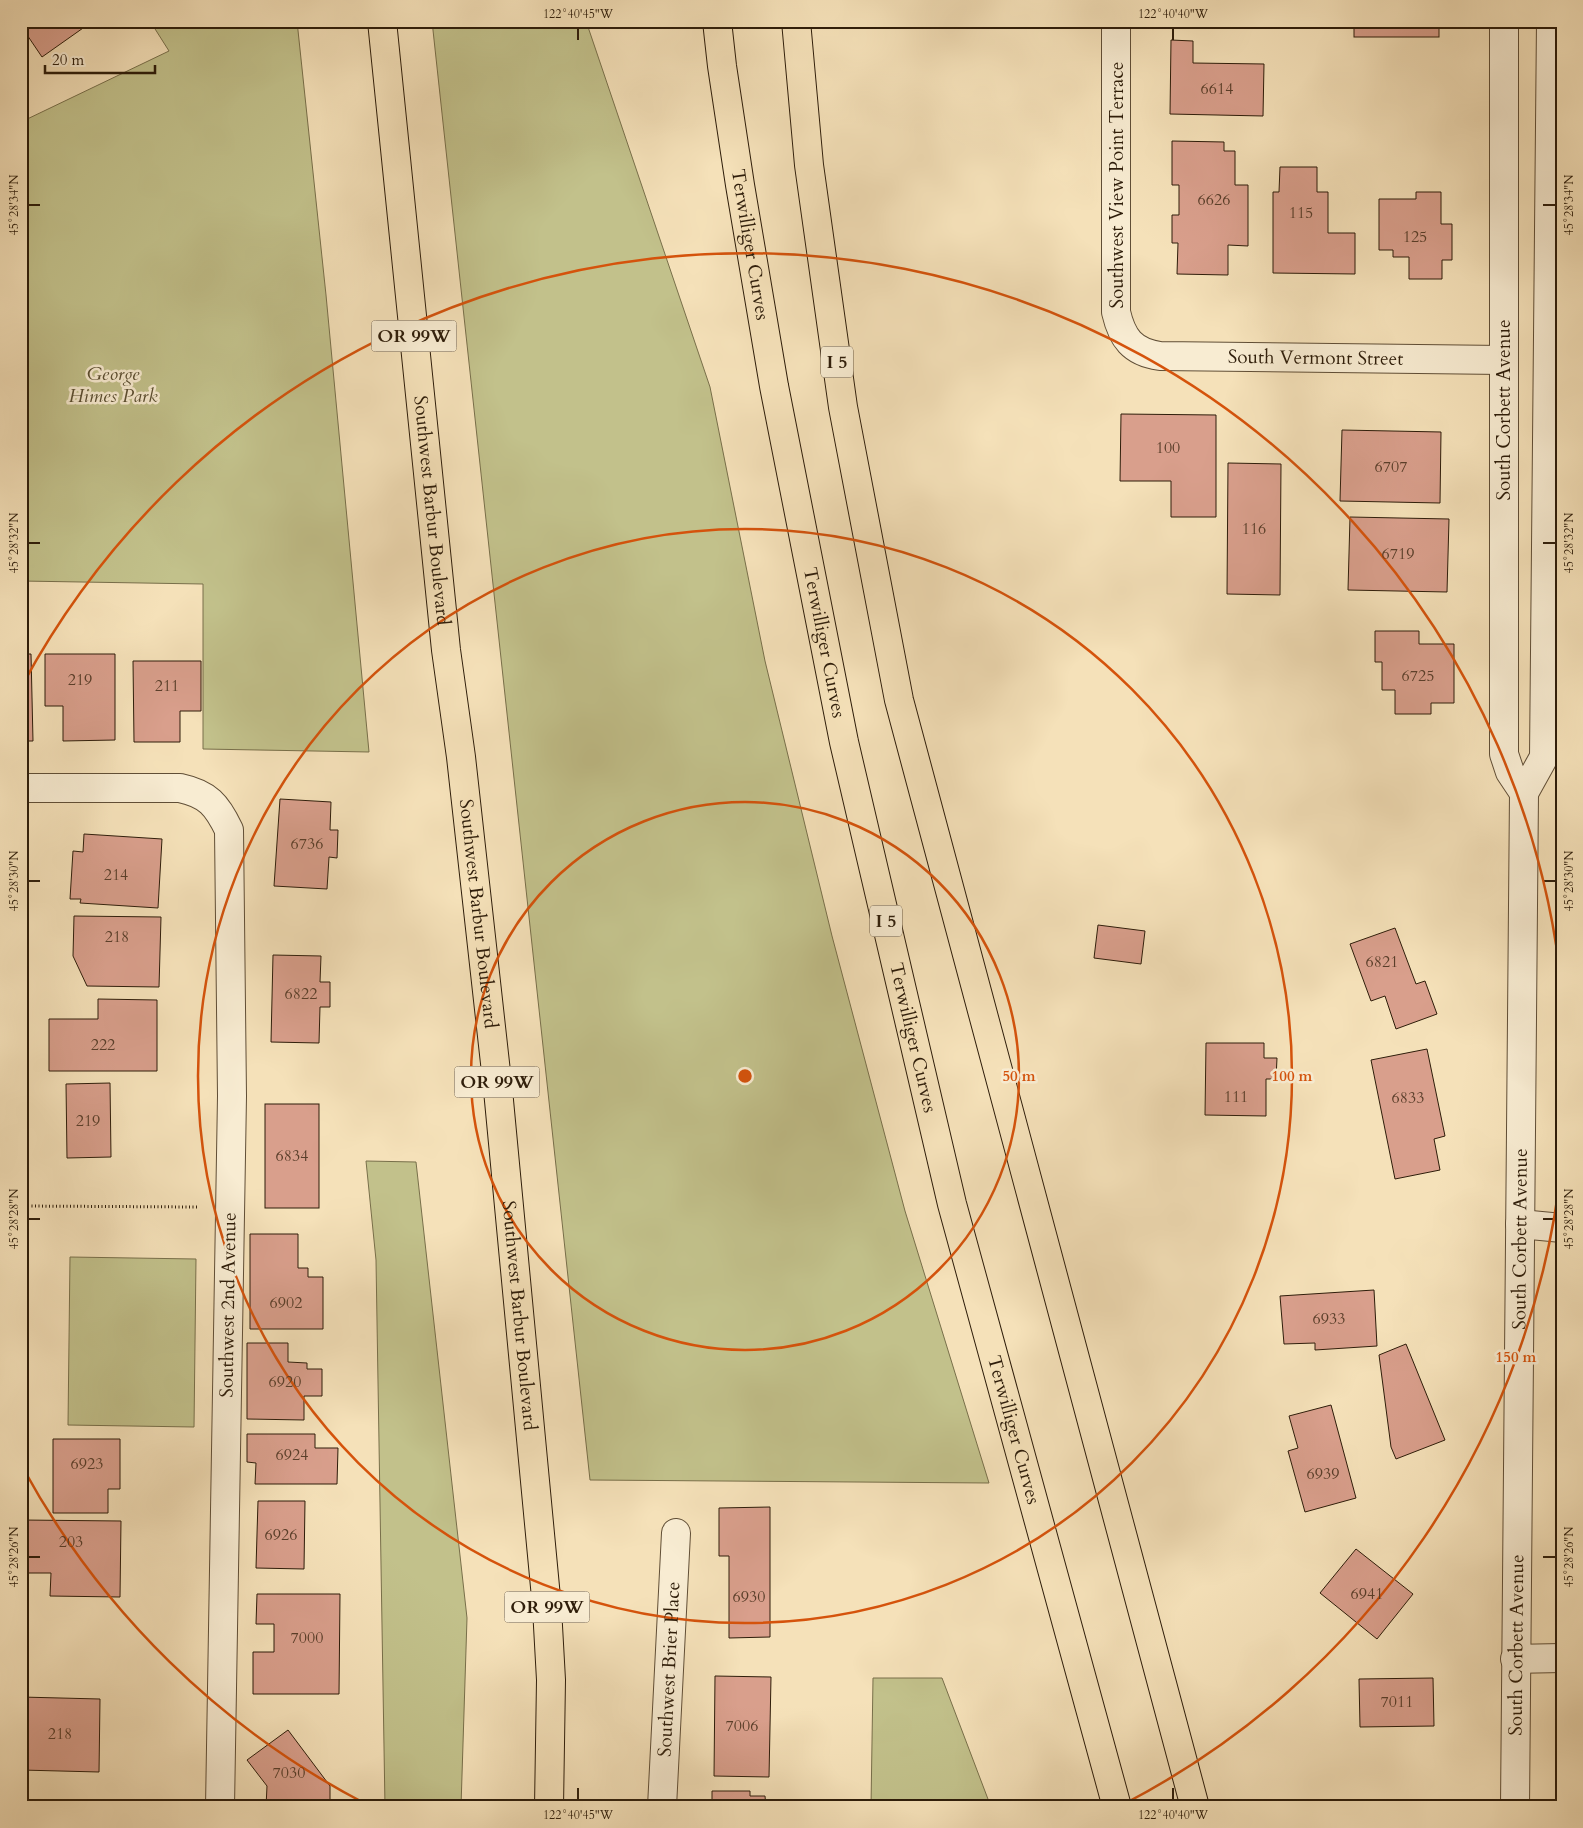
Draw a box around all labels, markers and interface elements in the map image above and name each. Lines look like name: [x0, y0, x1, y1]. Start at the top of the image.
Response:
text: 122°40'45"W: [543, 6, 614, 22]
text: 122°40'40"W: [1138, 6, 1209, 22]
scale bar: [45, 42, 155, 74]
text: 20 m: [52, 50, 84, 70]
street label: Southwest View Point Terrace: [1104, 62, 1130, 308]
house number: 6614: [1201, 78, 1233, 100]
street label: Terwilliger Curves: [725, 167, 776, 322]
text: 45°28'34"N: [6, 174, 22, 235]
text: 45°28'34"N: [1561, 174, 1577, 235]
house number: 6626: [1198, 189, 1230, 211]
house number: 115: [1289, 202, 1313, 224]
house number: 125: [1403, 226, 1427, 248]
street label: South Corbett Avenue: [1491, 319, 1517, 501]
road number: OR 99W: [372, 321, 456, 352]
street label: South Vermont Street: [1228, 344, 1403, 372]
road number: I 5: [821, 347, 853, 378]
park label: George Himes Park: [68, 361, 158, 409]
street label: Southwest Barbur Boulevard: [407, 394, 456, 627]
house number: 100: [1156, 437, 1180, 459]
house number: 6707: [1375, 456, 1407, 478]
text: 45°28'32"N: [6, 512, 22, 573]
text: 45°28'32"N: [1561, 512, 1577, 573]
house number: 116: [1242, 518, 1266, 540]
house number: 6719: [1382, 543, 1414, 565]
street label: Terwilliger Curves: [797, 565, 852, 720]
house number: 6725: [1402, 665, 1434, 687]
house number: 219: [68, 669, 92, 691]
house number: 211: [155, 675, 179, 697]
street label: Southwest Barbur Boulevard: [453, 798, 504, 1030]
house number: 6736: [291, 833, 323, 855]
text: 45°28'30"N: [6, 850, 22, 911]
text: 45°28'30"N: [1561, 850, 1577, 911]
house number: 214: [104, 864, 128, 886]
road number: I 5: [870, 906, 902, 936]
house number: 218: [105, 926, 129, 948]
house number: 6821: [1366, 951, 1398, 973]
street label: Terwilliger Curves: [883, 960, 943, 1115]
house number: 6822: [285, 983, 317, 1005]
house number: 222: [91, 1034, 115, 1056]
road number: OR 99W: [454, 1066, 540, 1098]
text: 50 m: [1002, 1066, 1036, 1086]
text: 100 m: [1272, 1066, 1313, 1086]
centre of rings: [736, 1067, 754, 1085]
house number: 111: [1224, 1086, 1248, 1108]
house number: 6833: [1392, 1087, 1424, 1109]
house number: 219: [76, 1110, 100, 1132]
house number: 6834: [276, 1145, 308, 1167]
street label: South Corbett Avenue: [1506, 1148, 1534, 1330]
text: 45°28'28"N: [6, 1188, 22, 1249]
text: 45°28'28"N: [1561, 1188, 1577, 1249]
street label: Southwest Barbur Boulevard: [496, 1200, 543, 1432]
street label: Southwest 2nd Avenue: [213, 1212, 243, 1398]
house number: 6902: [270, 1292, 302, 1314]
house number: 6933: [1313, 1308, 1345, 1330]
text: 150 m: [1496, 1347, 1537, 1367]
street label: Terwilliger Curves: [981, 1353, 1047, 1507]
house number: 6920: [269, 1371, 301, 1393]
house number: 6924: [276, 1444, 308, 1466]
house number: 6923: [71, 1453, 103, 1475]
house number: 6939: [1307, 1463, 1339, 1485]
house number: 6926: [265, 1524, 297, 1546]
text: 45°28'26"N: [6, 1526, 22, 1587]
text: 45°28'26"N: [1561, 1526, 1577, 1587]
house number: 203: [59, 1531, 83, 1553]
street label: South Corbett Avenue: [1503, 1554, 1530, 1736]
street label: Southwest Brier Place: [652, 1581, 687, 1758]
house number: 6941: [1351, 1583, 1383, 1605]
house number: 6930: [733, 1586, 765, 1608]
road number: OR 99W: [504, 1591, 590, 1622]
house number: 7000: [291, 1627, 323, 1649]
house number: 7011: [1381, 1691, 1413, 1713]
house number: 7006: [726, 1715, 758, 1737]
house number: 218: [48, 1723, 72, 1745]
house number: 7030: [273, 1762, 305, 1784]
text: 122°40'45"W: [543, 1807, 614, 1823]
text: 122°40'40"W: [1138, 1807, 1209, 1823]

